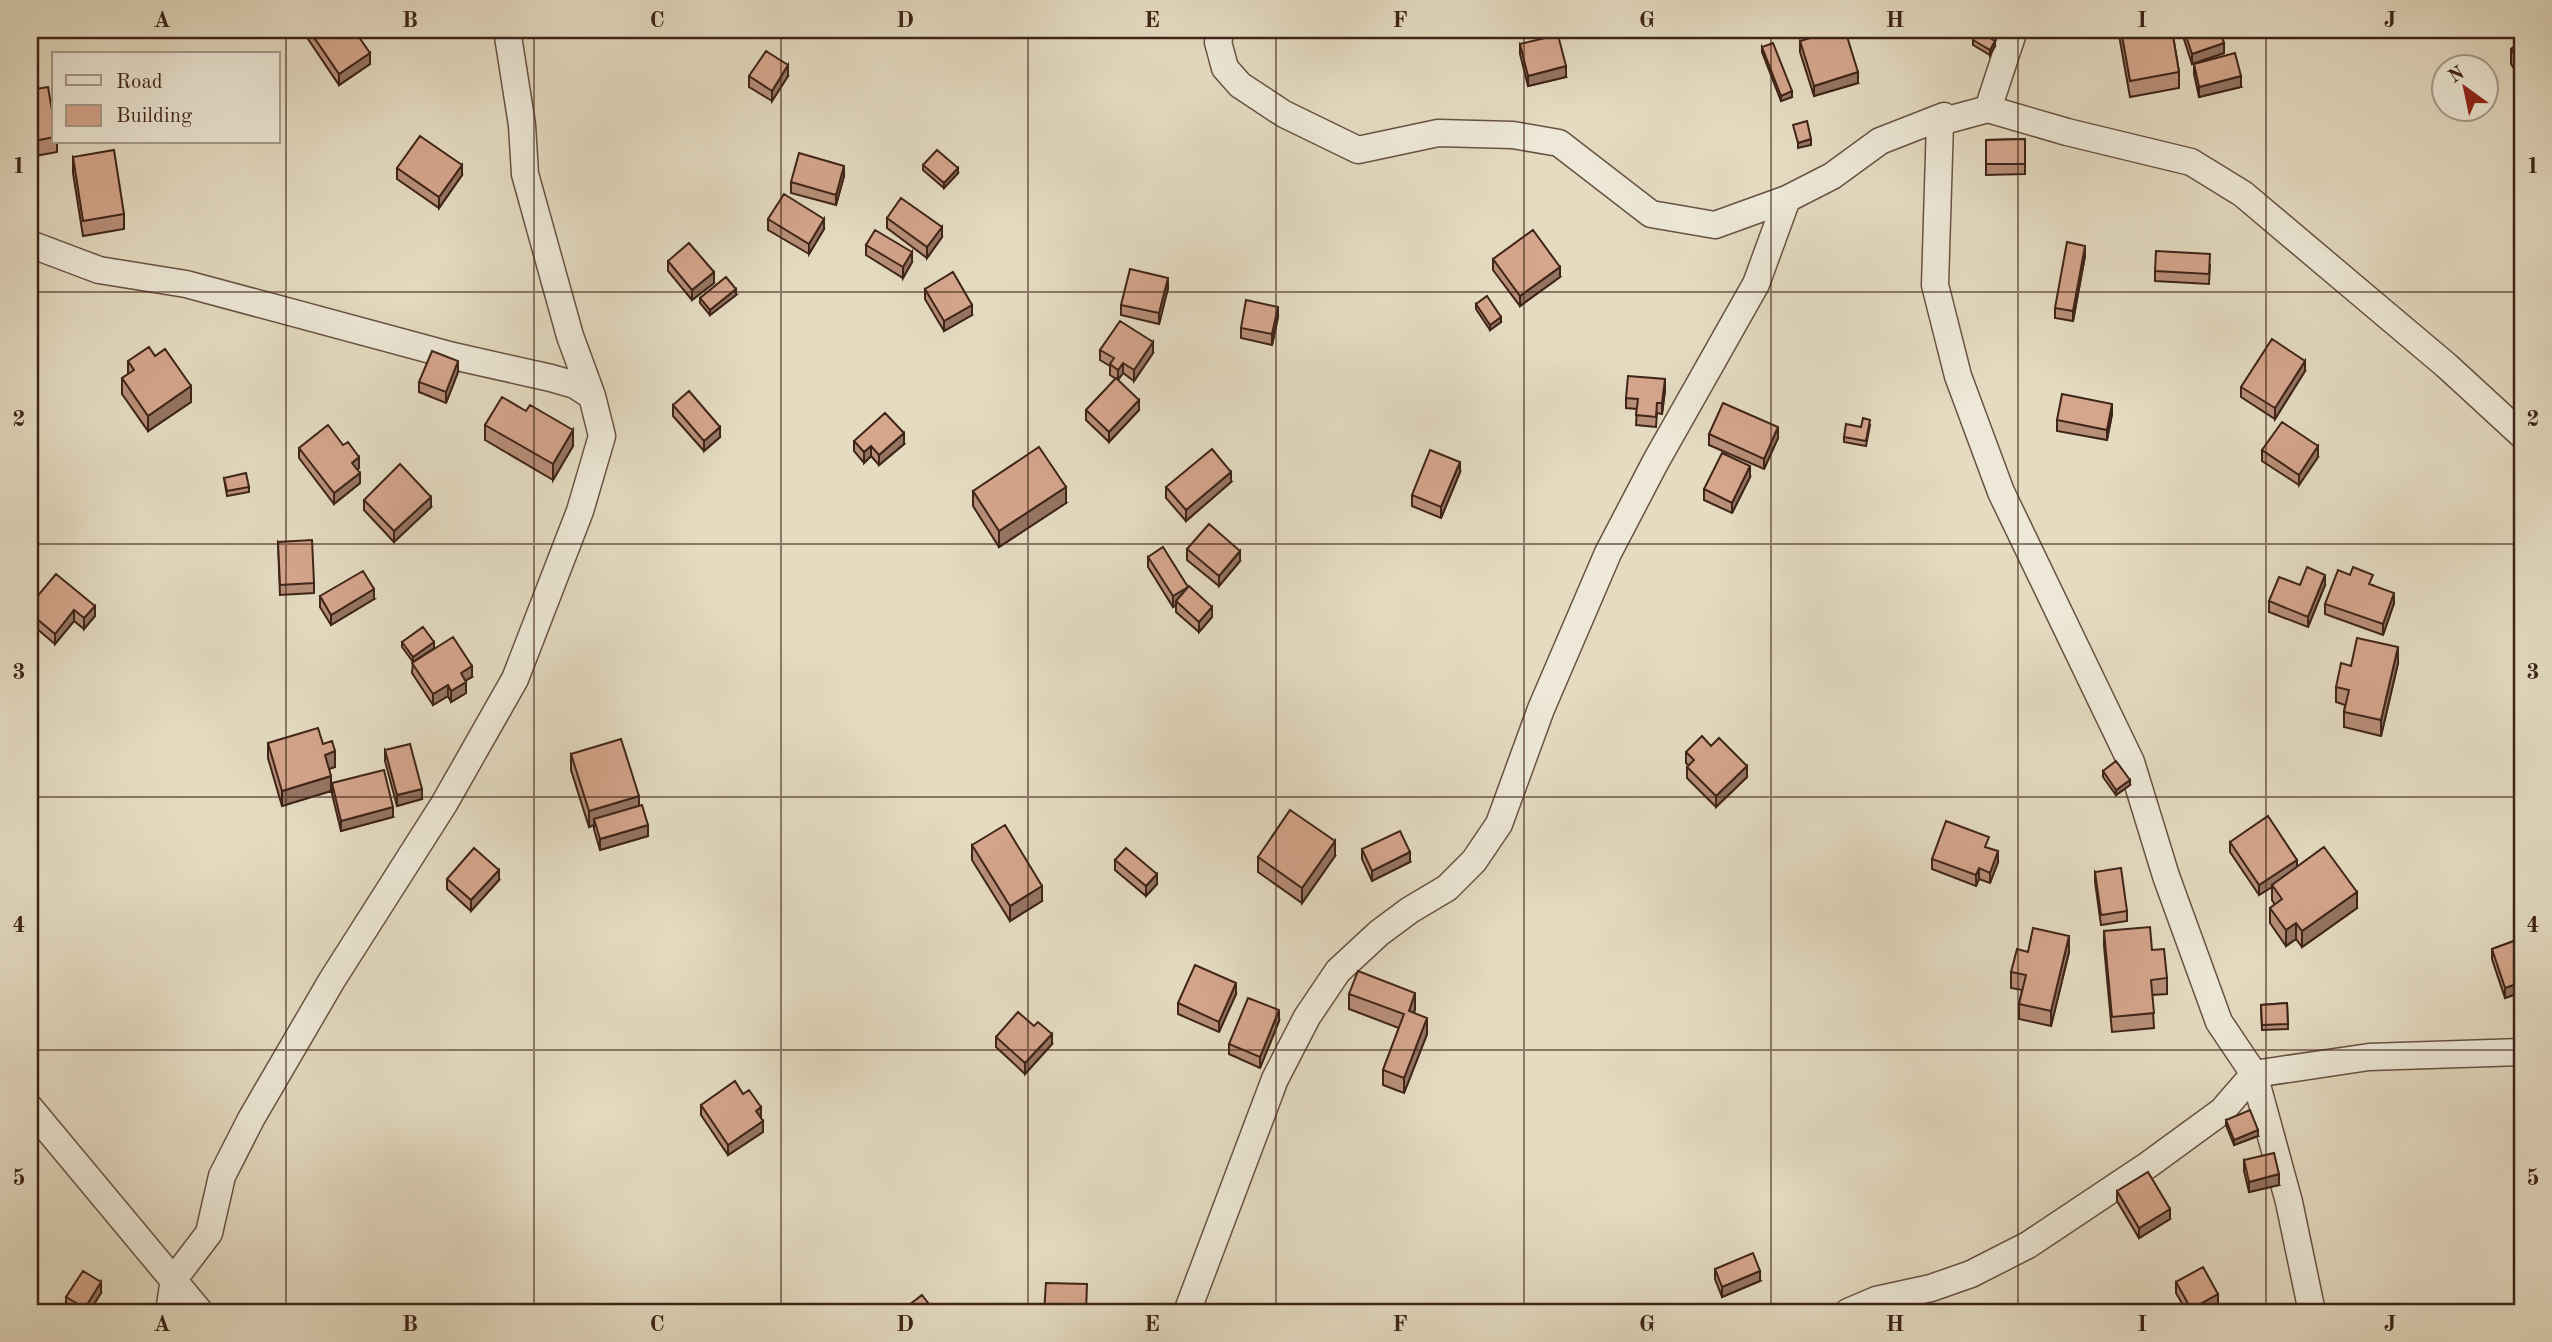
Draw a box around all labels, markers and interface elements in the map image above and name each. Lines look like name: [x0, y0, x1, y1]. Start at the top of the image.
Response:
text: A: [153, 9, 171, 32]
text: B: [402, 9, 418, 32]
text: C: [649, 9, 665, 32]
text: D: [896, 9, 914, 32]
text: E: [1144, 9, 1160, 32]
text: F: [1392, 9, 1408, 32]
text: G: [1639, 9, 1655, 32]
text: H: [1886, 9, 1904, 32]
text: I: [2137, 9, 2147, 32]
text: J: [2384, 9, 2396, 32]
legend: [52, 52, 280, 144]
north arrow: [2430, 52, 2500, 122]
text: N: [2446, 64, 2469, 88]
text: Road: [116, 72, 163, 93]
text: Building: [116, 106, 193, 127]
text: 1: [12, 155, 26, 178]
text: 1: [2526, 155, 2540, 178]
text: 2: [12, 408, 26, 431]
text: 2: [2526, 408, 2540, 431]
text: 3: [12, 661, 26, 684]
text: 3: [2526, 661, 2540, 684]
text: 4: [12, 914, 26, 937]
text: 4: [2526, 914, 2540, 937]
text: 5: [12, 1167, 26, 1190]
text: 5: [2526, 1167, 2540, 1190]
text: A: [153, 1313, 171, 1336]
text: B: [402, 1313, 418, 1336]
text: C: [649, 1313, 665, 1336]
text: D: [896, 1313, 914, 1336]
text: E: [1144, 1313, 1160, 1336]
text: F: [1392, 1313, 1408, 1336]
text: G: [1639, 1313, 1655, 1336]
text: H: [1886, 1313, 1904, 1336]
text: I: [2137, 1313, 2147, 1336]
text: J: [2384, 1313, 2396, 1336]

